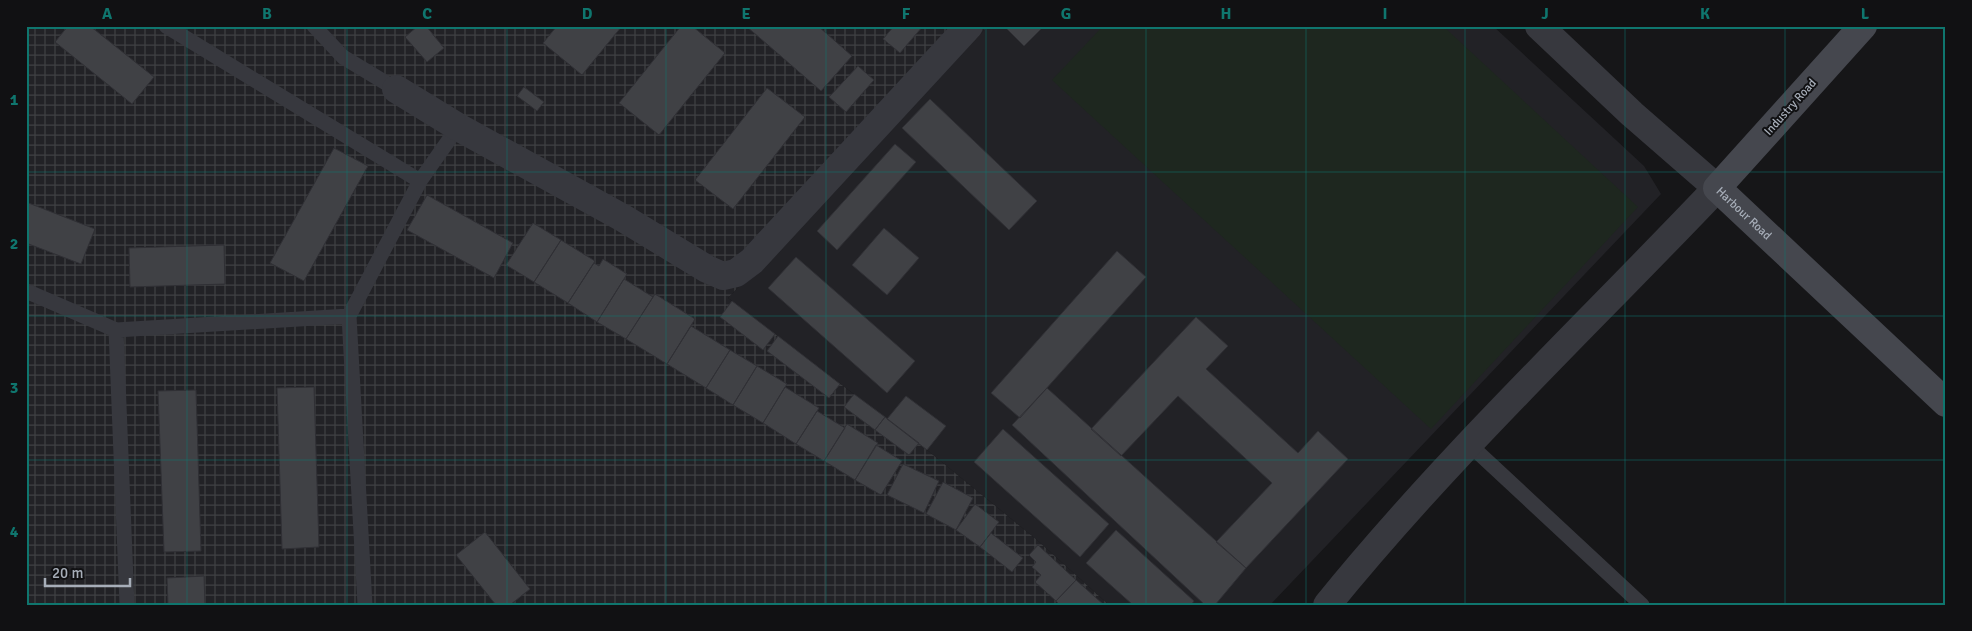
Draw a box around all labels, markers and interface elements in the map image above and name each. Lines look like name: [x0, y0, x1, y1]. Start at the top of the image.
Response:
text: A: [102, 4, 113, 24]
text: B: [262, 4, 272, 24]
text: C: [422, 4, 432, 24]
text: D: [582, 4, 593, 24]
text: E: [741, 4, 751, 24]
text: F: [902, 4, 911, 24]
text: G: [1061, 4, 1071, 24]
text: H: [1221, 4, 1231, 24]
text: I: [1382, 4, 1388, 24]
text: J: [1541, 4, 1549, 24]
text: K: [1700, 4, 1710, 24]
text: L: [1861, 4, 1870, 24]
street label: Industry Road: [1761, 76, 1820, 139]
text: 1: [10, 90, 19, 110]
street label: Harbour Road: [1713, 184, 1774, 243]
text: 2: [10, 234, 18, 254]
text: 3: [10, 378, 18, 398]
text: 4: [10, 522, 19, 542]
scale bar: [45, 556, 130, 588]
text: 20 m: [52, 564, 83, 582]

